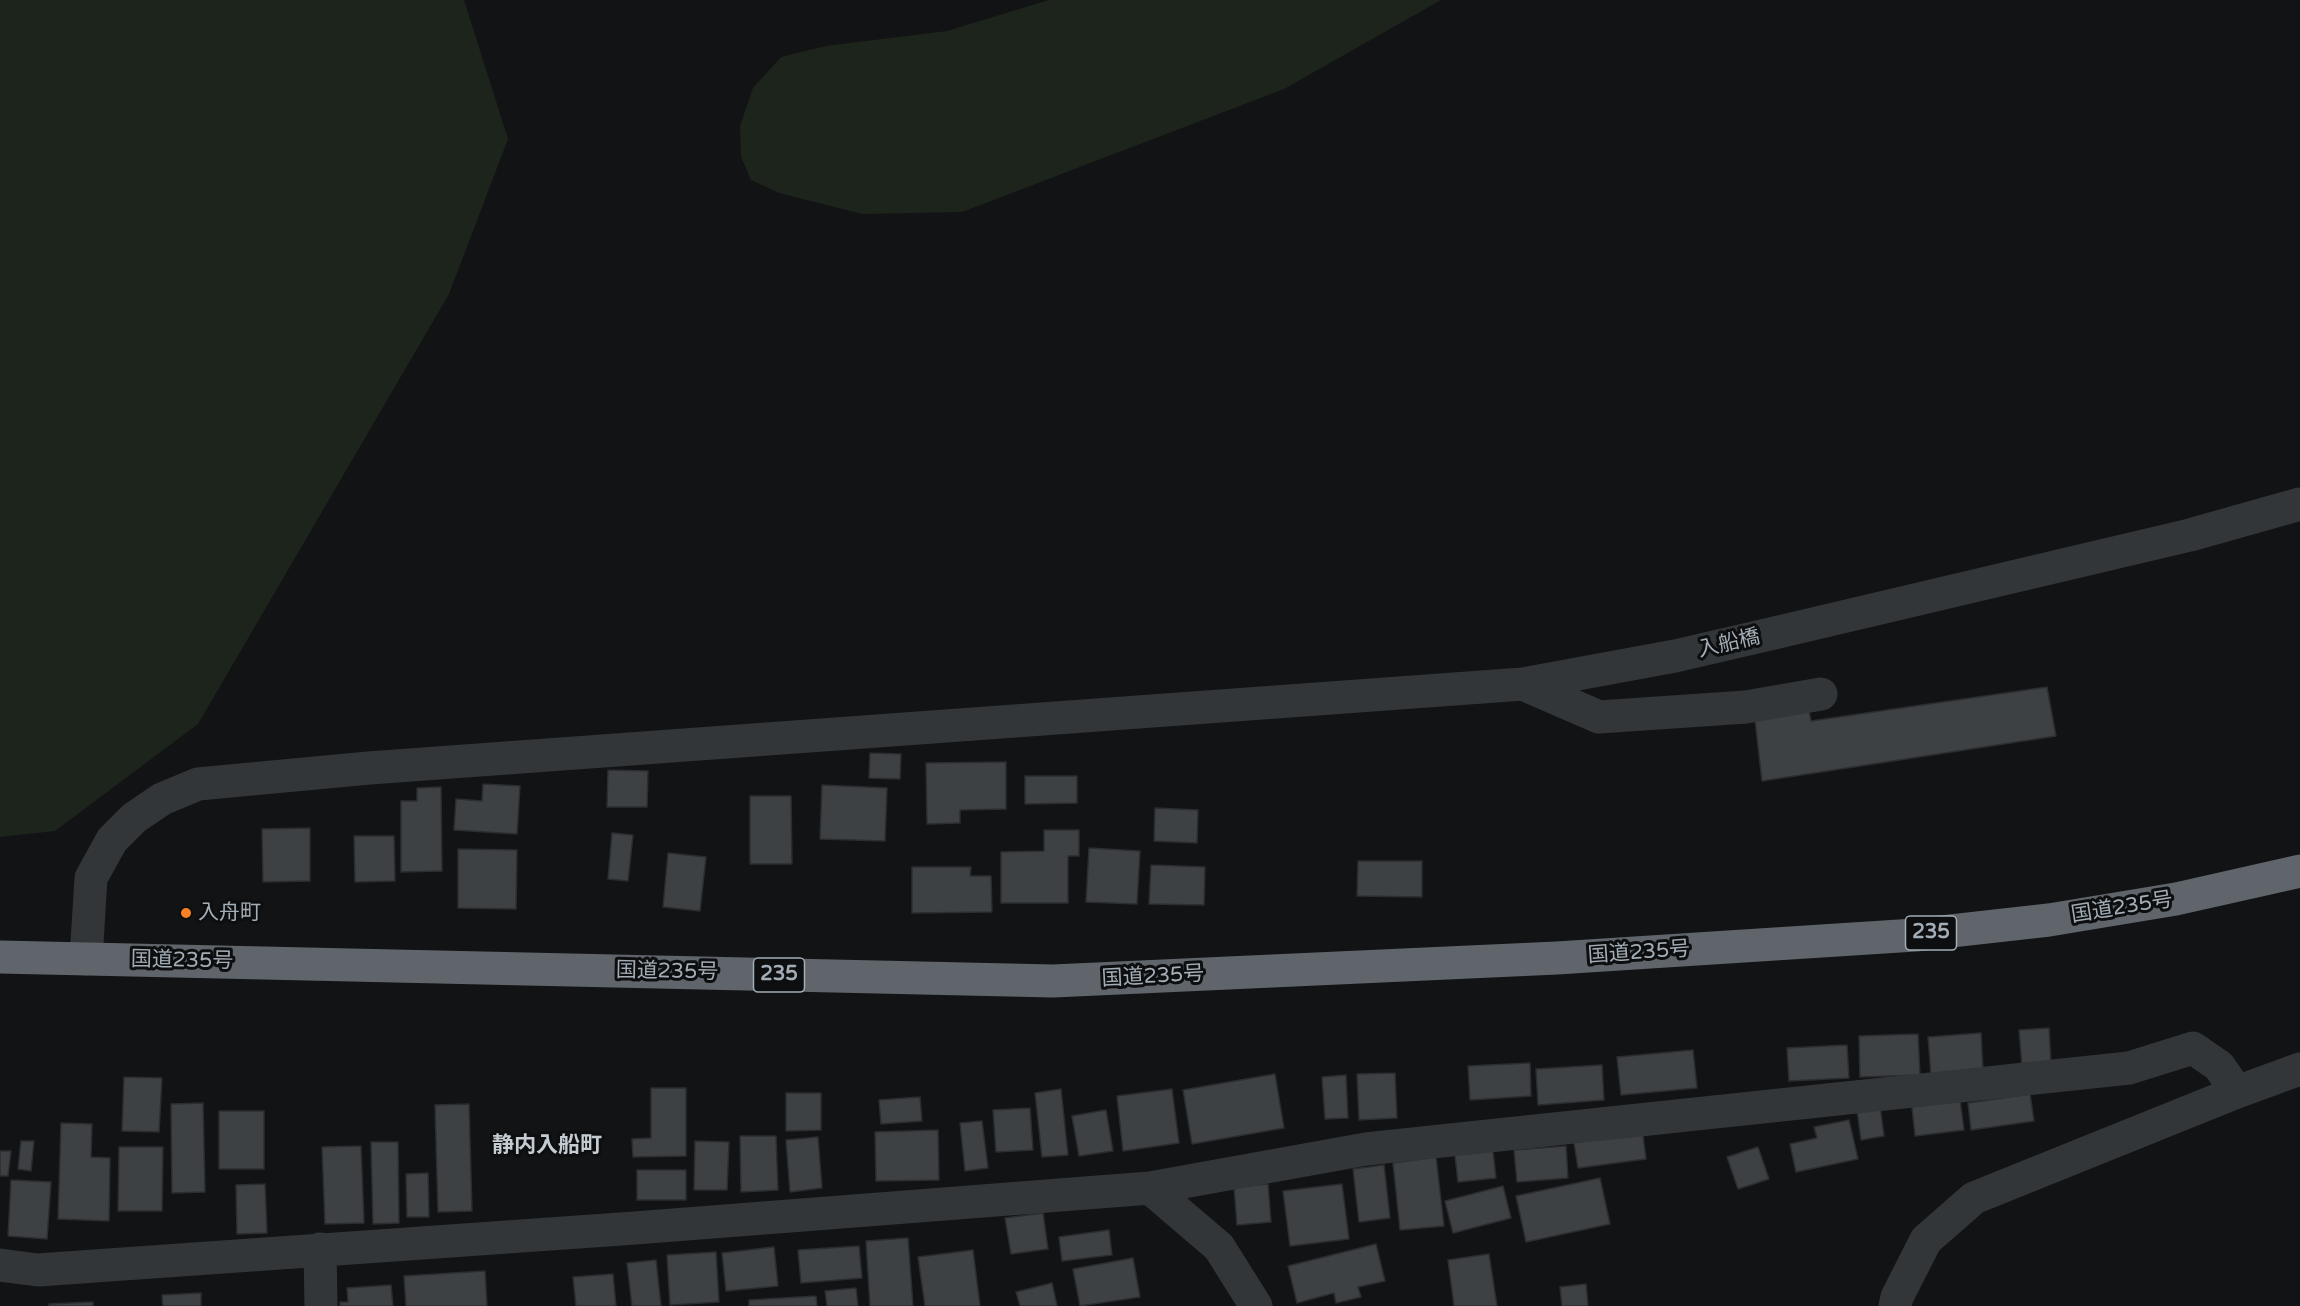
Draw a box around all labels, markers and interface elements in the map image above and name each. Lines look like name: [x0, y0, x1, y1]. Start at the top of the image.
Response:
street label: 入船橋: [1695, 625, 1763, 663]
street label: 国道235号: [2069, 888, 2175, 928]
place label: 入舟町: [198, 900, 261, 926]
marker: 入舟町: [179, 906, 193, 920]
road number: 235: [1906, 916, 1956, 950]
street label: 国道235号: [1587, 937, 1691, 969]
street label: 国道235号: [131, 948, 233, 974]
road number: 235: [754, 958, 804, 992]
street label: 国道235号: [616, 959, 718, 985]
street label: 国道235号: [1101, 962, 1205, 992]
district label: 静内入船町: [492, 1133, 602, 1159]

